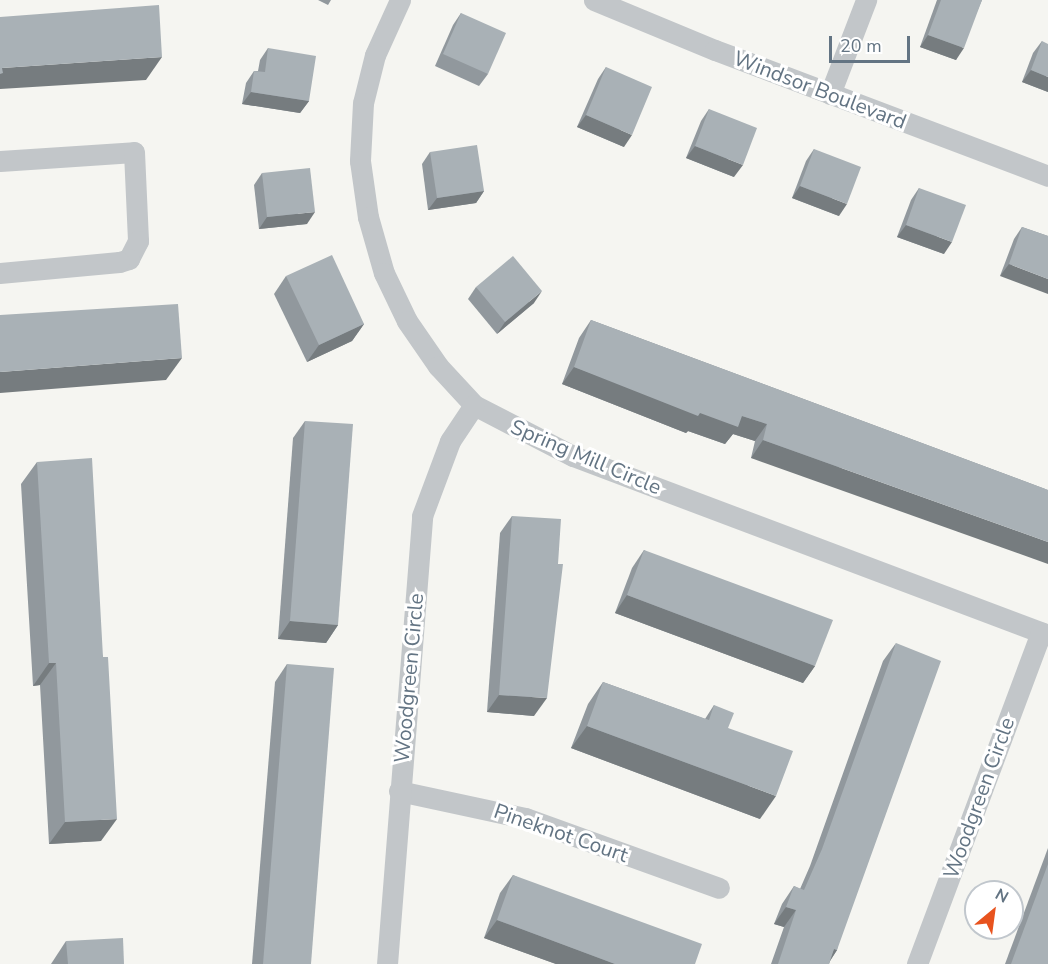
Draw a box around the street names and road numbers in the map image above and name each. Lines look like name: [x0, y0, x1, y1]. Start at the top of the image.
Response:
street label: Windsor Boulevard: [730, 45, 910, 135]
street label: Spring Mill Circle: [507, 414, 665, 500]
street label: Woodgreen Circle: [389, 592, 429, 764]
street label: Woodgreen Circle: [938, 714, 1020, 882]
street label: Pineknot Court: [491, 798, 631, 868]

